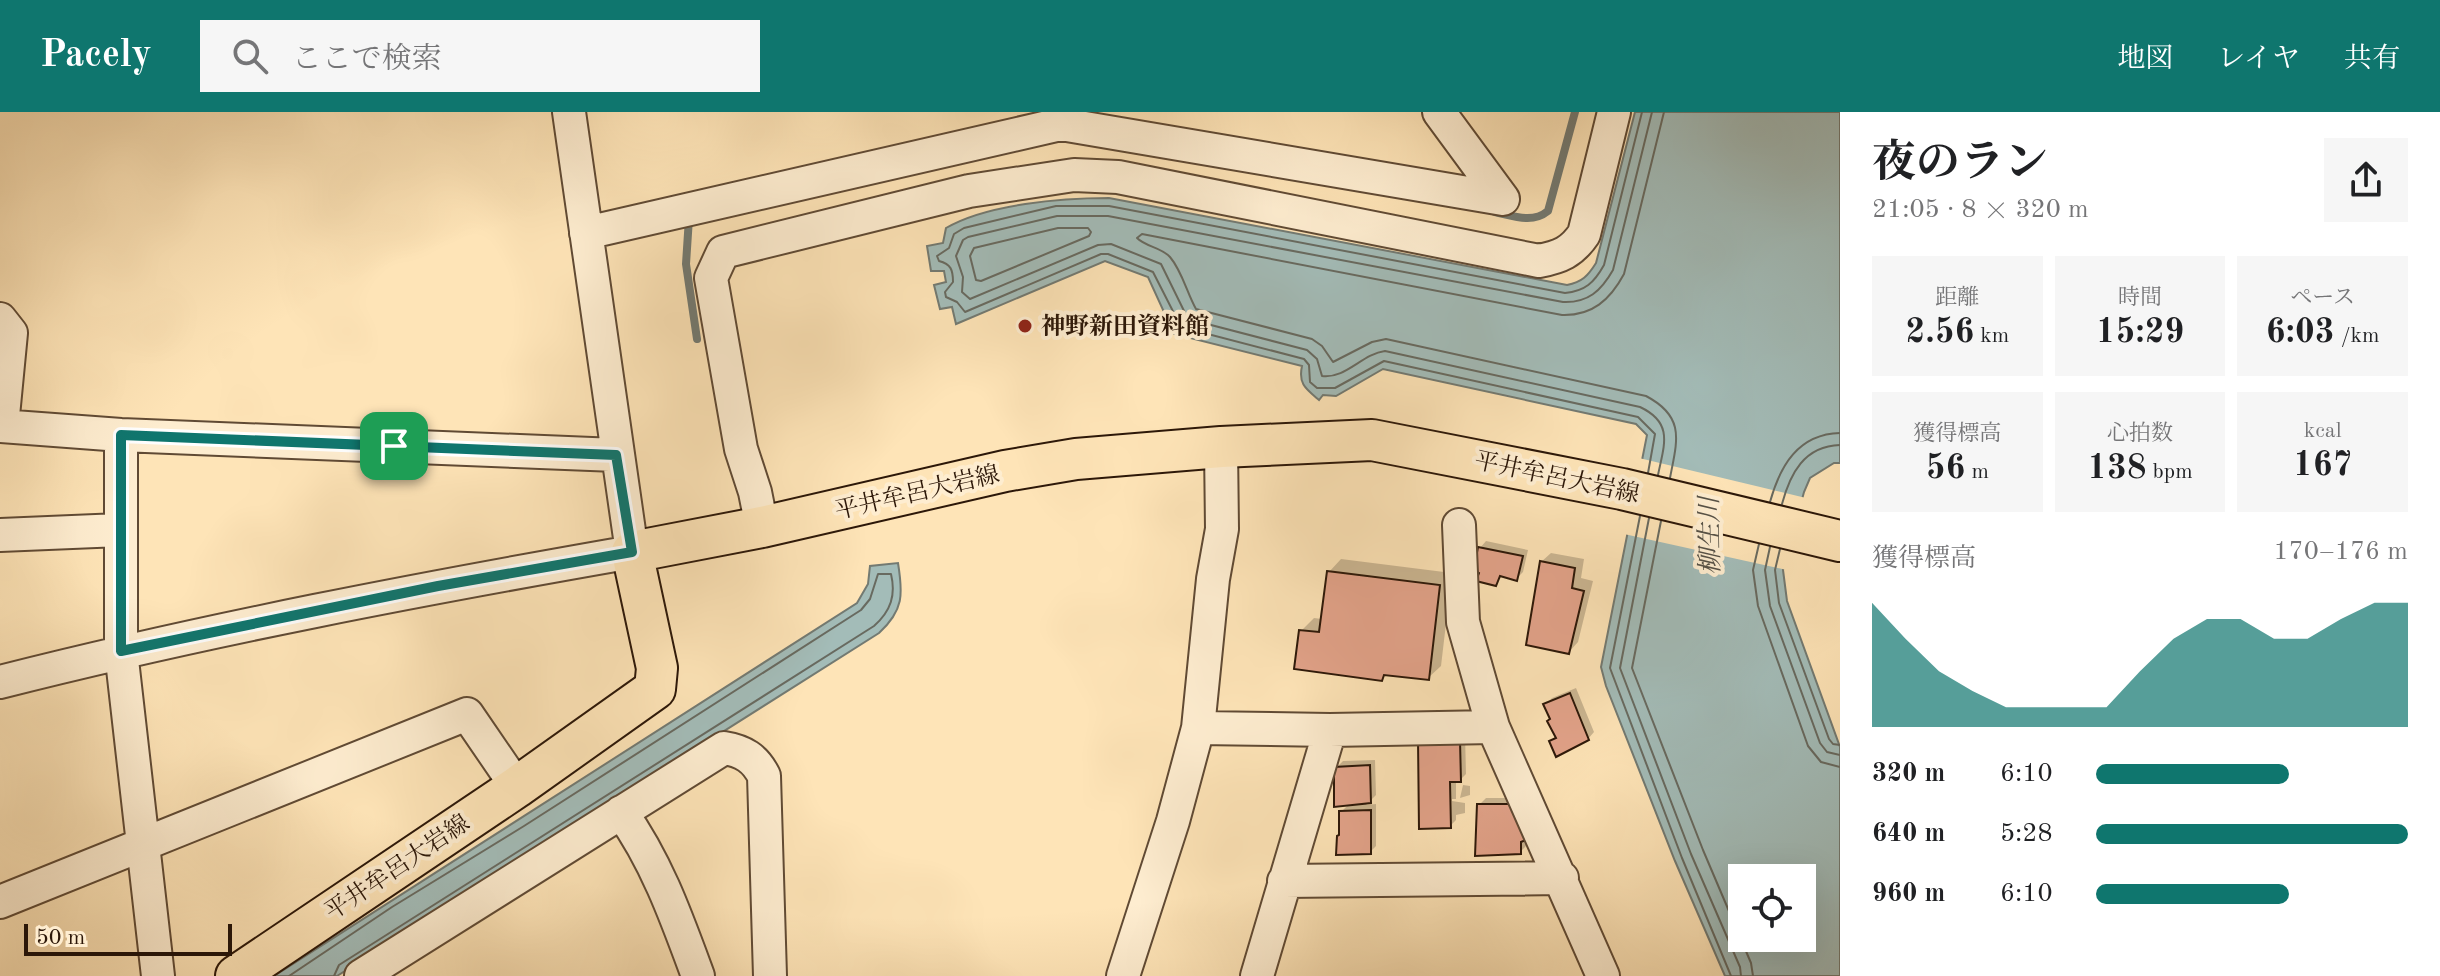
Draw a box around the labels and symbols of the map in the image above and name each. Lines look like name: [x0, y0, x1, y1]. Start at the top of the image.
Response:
place label: 神野新田資料館: [1041, 313, 1209, 340]
marker: 神野新田資料館: [1016, 317, 1034, 335]
pin: [360, 412, 428, 480]
street label: 平井牟呂大岩線: [1472, 447, 1642, 508]
street label: 平井牟呂大岩線: [832, 460, 1002, 525]
water label: 柳生川: [1695, 494, 1725, 575]
street label: 平井牟呂大岩線: [320, 809, 474, 926]
scale bar: [24, 920, 232, 956]

